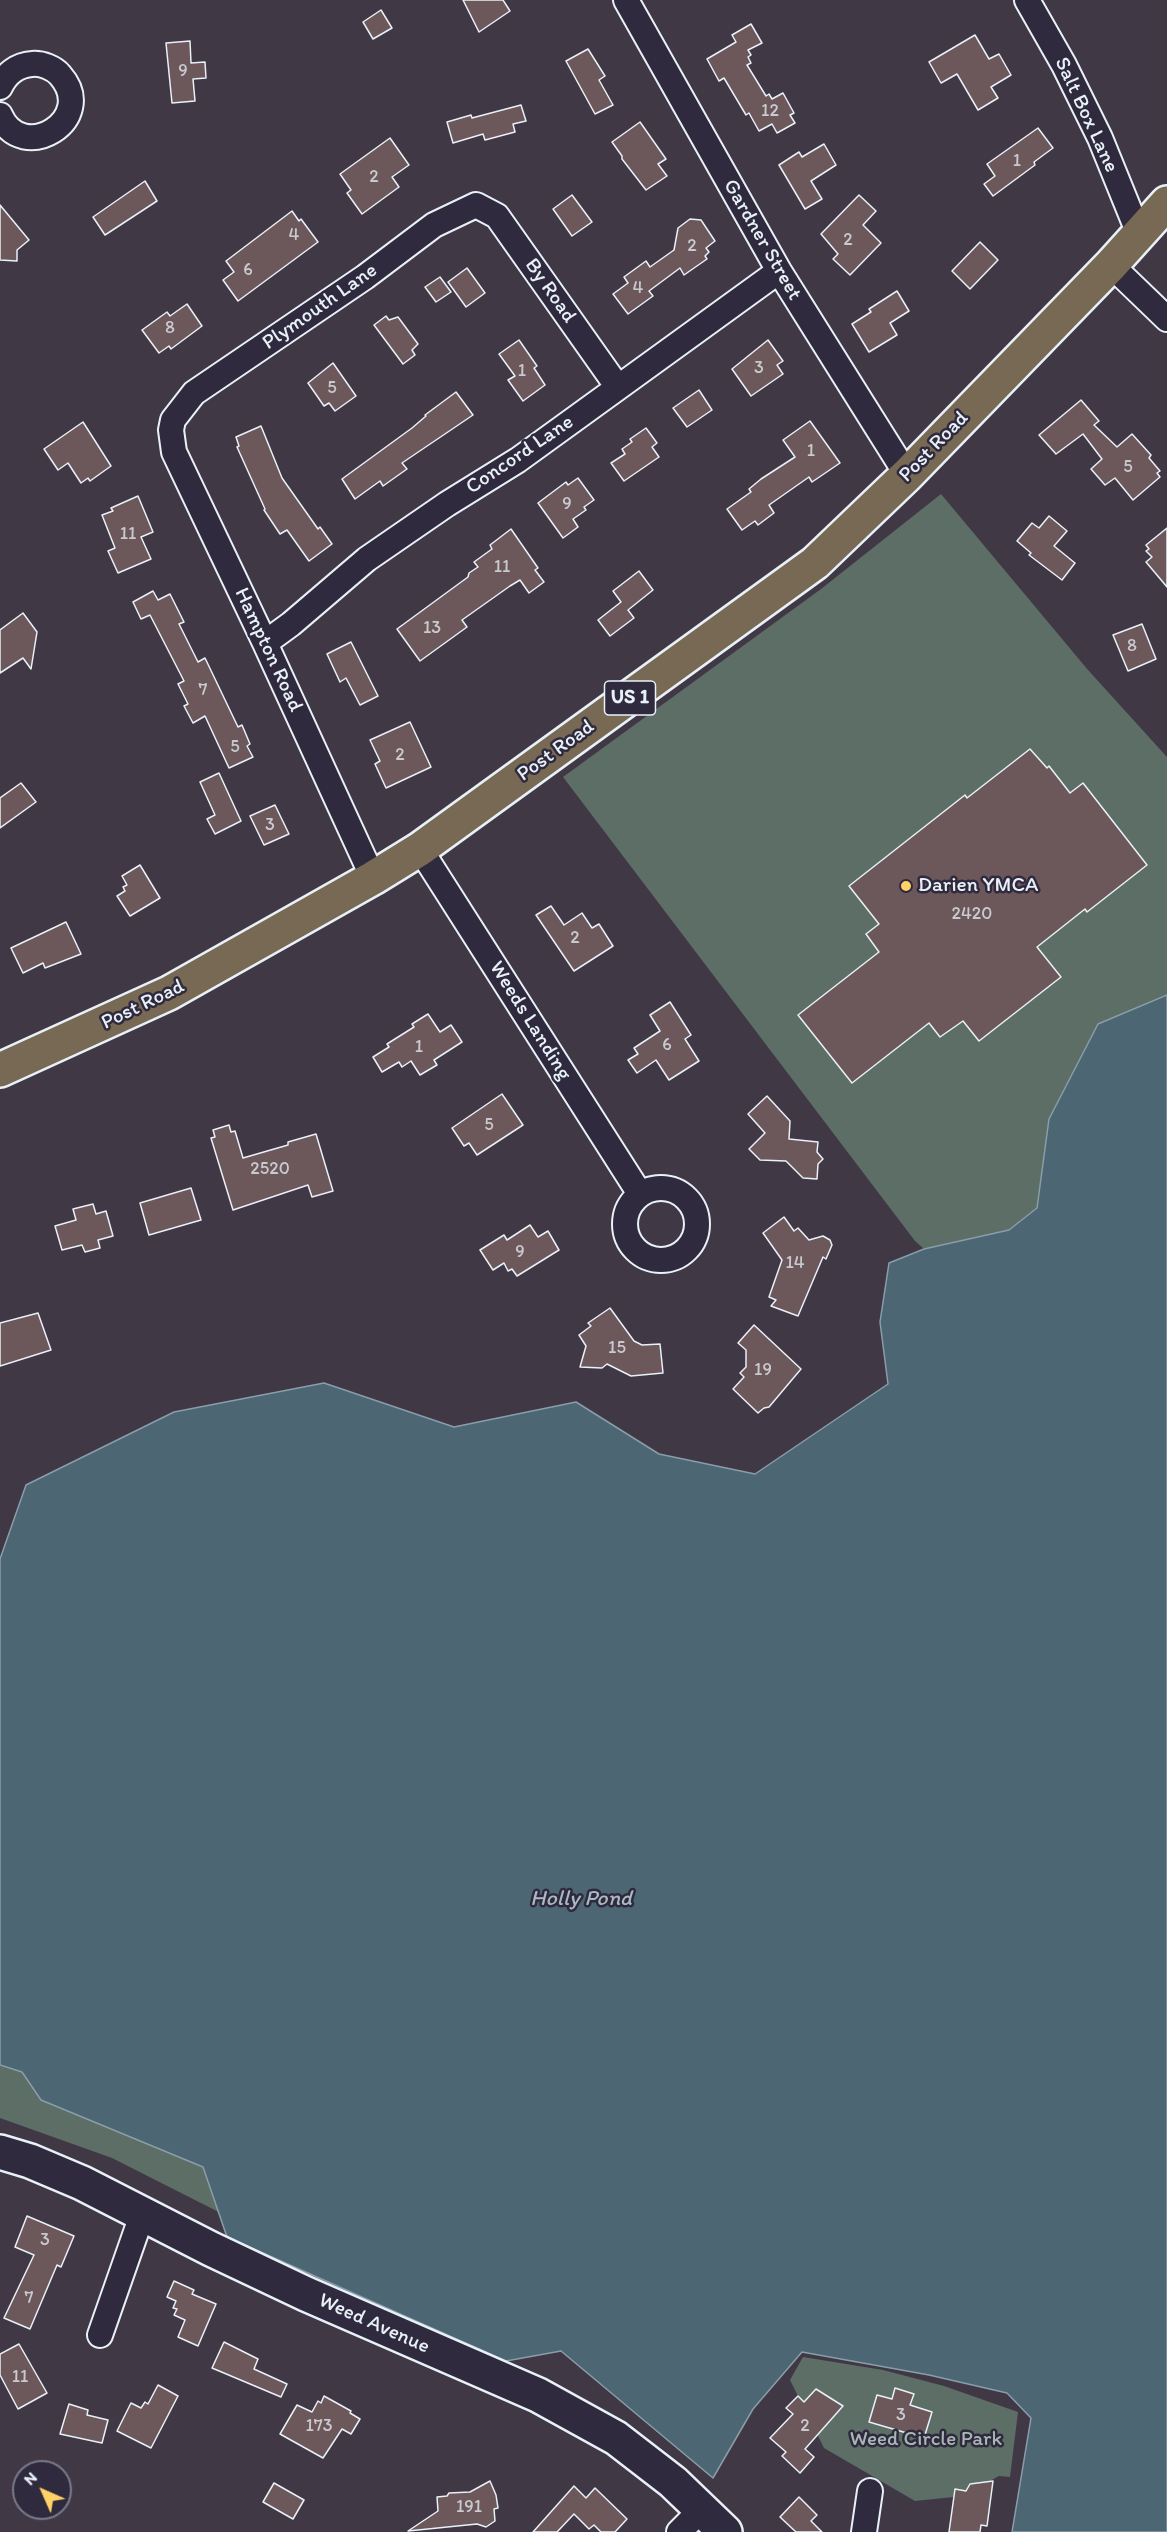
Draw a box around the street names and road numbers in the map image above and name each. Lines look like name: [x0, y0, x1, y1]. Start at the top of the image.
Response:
street label: Salt Box Lane: [1048, 53, 1124, 177]
street label: Gardner Street: [717, 175, 807, 305]
street label: By Road: [519, 254, 581, 328]
street label: Plymouth Lane: [258, 258, 382, 356]
street label: Post Road: [894, 406, 974, 488]
street label: Concord Lane: [461, 410, 579, 500]
street label: Hampton Road: [228, 584, 308, 716]
road number: US 1: [604, 681, 656, 715]
street label: Post Road: [512, 715, 600, 787]
street label: Weeds Landing: [483, 957, 577, 1085]
street label: Post Road: [97, 974, 189, 1036]
street label: Weed Avenue: [314, 2288, 434, 2360]

